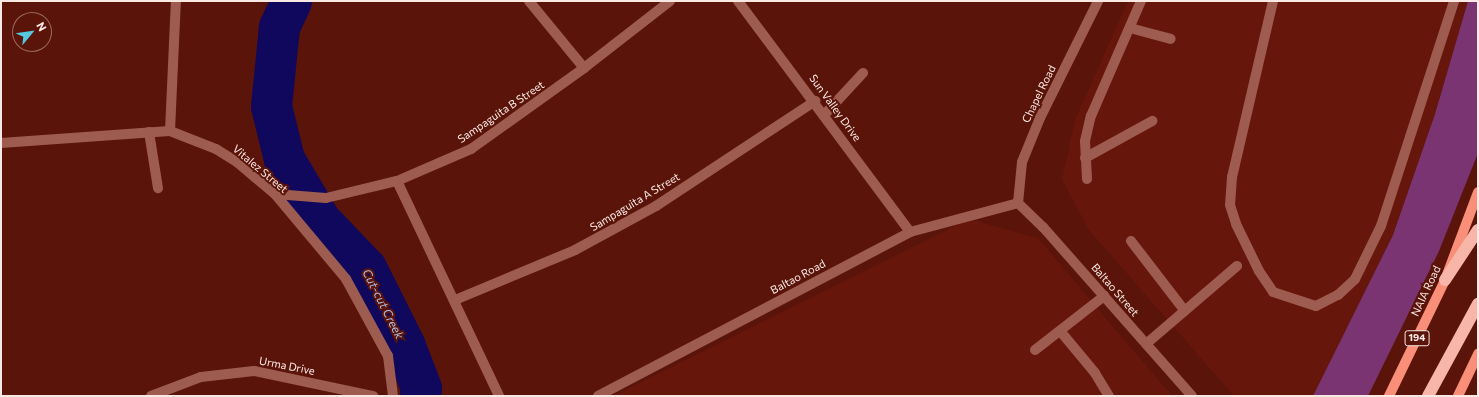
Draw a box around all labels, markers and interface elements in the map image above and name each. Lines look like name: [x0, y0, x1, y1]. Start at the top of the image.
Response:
north arrow: [12, 12, 52, 52]
text: N: [34, 20, 50, 33]
street label: Chapel Road: [1019, 63, 1059, 125]
street label: Sun Valley Drive: [806, 72, 864, 144]
street label: Sampaguita B Street: [455, 78, 547, 146]
street label: Vitalez Street: [230, 142, 290, 196]
street label: Sampaguita A Street: [588, 170, 682, 234]
street label: Baltao Road: [768, 257, 828, 297]
street label: Baltao Street: [1088, 261, 1142, 319]
street label: NAIA Road: [1409, 264, 1443, 318]
water label: Cut-cut Creek: [359, 267, 407, 341]
road number: 194: [1404, 330, 1430, 346]
street label: Urma Drive: [258, 354, 316, 378]

